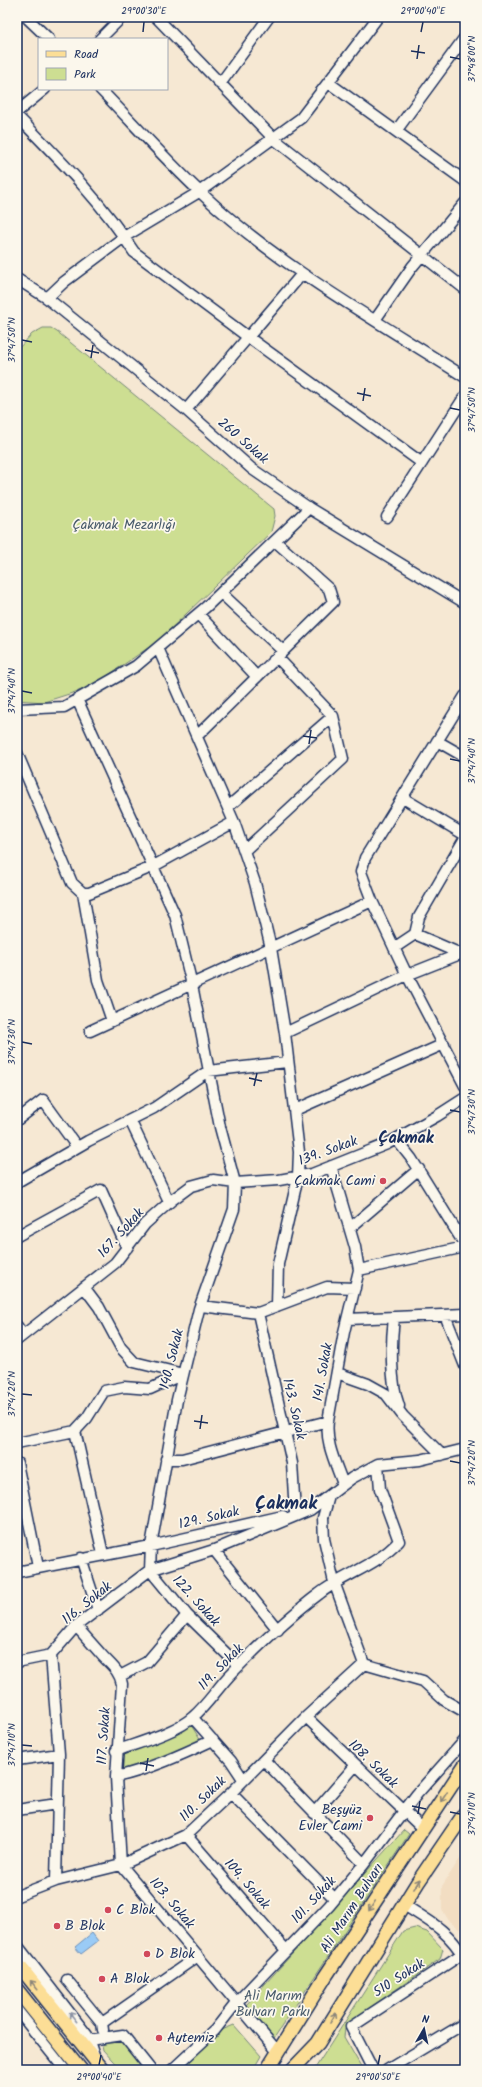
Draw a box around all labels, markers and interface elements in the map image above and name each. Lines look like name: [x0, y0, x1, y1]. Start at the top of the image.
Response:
text: 29°00'30"E: [121, 3, 168, 19]
text: 29°00'40"E: [400, 3, 447, 19]
text: 37°48'00"N: [464, 35, 480, 82]
legend: [38, 38, 168, 90]
text: Road: [74, 45, 99, 64]
text: Park: [74, 65, 96, 84]
text: 37°47'50"N: [4, 317, 20, 363]
text: 37°47'50"N: [464, 387, 480, 433]
street label: 260 Sokak: [212, 412, 274, 470]
park label: Çakmak Mezarlığı: [72, 514, 176, 536]
text: 37°47'40"N: [4, 668, 20, 714]
text: 37°47'40"N: [464, 738, 480, 784]
text: 37°47'30"N: [4, 1019, 20, 1065]
text: 37°47'30"N: [464, 1089, 480, 1135]
district label: Çakmak: [378, 1126, 435, 1151]
street label: 139. Sokak: [295, 1130, 361, 1172]
place label: Çakmak Cami: [294, 1170, 376, 1192]
marker: Çakmak Cami: [378, 1176, 388, 1186]
street label: 167. Sokak: [92, 1203, 150, 1263]
street label: 140. Sokak: [154, 1326, 190, 1392]
street label: 141. Sokak: [307, 1341, 339, 1403]
text: 37°47'20"N: [4, 1371, 20, 1417]
street label: 143. Sokak: [276, 1376, 312, 1442]
text: 37°47'20"N: [464, 1440, 480, 1486]
district label: Çakmak: [255, 1490, 318, 1519]
street label: 129. Sokak: [176, 1500, 242, 1536]
street label: 122. Sokak: [167, 1570, 226, 1632]
street label: 116. Sokak: [57, 1576, 117, 1630]
street label: 119. Sokak: [193, 1638, 249, 1696]
street label: 117. Sokak: [91, 1706, 117, 1766]
text: 37°47'10"N: [4, 1723, 20, 1767]
street label: 108. Sokak: [343, 1734, 403, 1794]
street label: 110. Sokak: [174, 1771, 232, 1827]
one-way arrow: [440, 1791, 448, 1802]
text: 37°47'10"N: [464, 1792, 480, 1836]
place label: Beşyüz Evler Cami: [298, 1799, 363, 1837]
marker: Beşyüz Evler Cami: [365, 1813, 375, 1823]
street label: 104. Sokak: [219, 1854, 276, 1915]
street label: Ali Marım Bulvarı: [315, 1858, 390, 1957]
street label: 101. Sokak: [286, 1871, 342, 1929]
street label: 103. Sokak: [144, 1872, 201, 1934]
one-way arrow: [413, 1879, 421, 1890]
place label: C Blok: [116, 1899, 156, 1921]
one-way arrow: [368, 1900, 376, 1911]
marker: C Blok: [103, 1905, 113, 1915]
place label: B Blok: [65, 1915, 105, 1937]
marker: B Blok: [52, 1921, 62, 1931]
place label: D Blok: [155, 1943, 195, 1965]
marker: D Blok: [142, 1949, 152, 1959]
street label: 510 Sokak: [369, 1953, 430, 2003]
place label: A Blok: [110, 1968, 150, 1990]
marker: A Blok: [97, 1974, 107, 1984]
one-way arrow: [30, 1980, 39, 1991]
park label: Ali Marım Bulvarı Parkı: [236, 1985, 311, 2023]
north arrow: [404, 2009, 444, 2049]
one-way arrow: [69, 2011, 77, 2022]
text: N: [421, 2011, 430, 2030]
one-way arrow: [330, 2012, 338, 2024]
place label: Aytemiz: [167, 2027, 214, 2049]
marker: Aytemiz: [154, 2033, 164, 2043]
text: 29°00'40"E: [76, 2069, 123, 2085]
text: 29°00'50"E: [355, 2069, 402, 2085]

